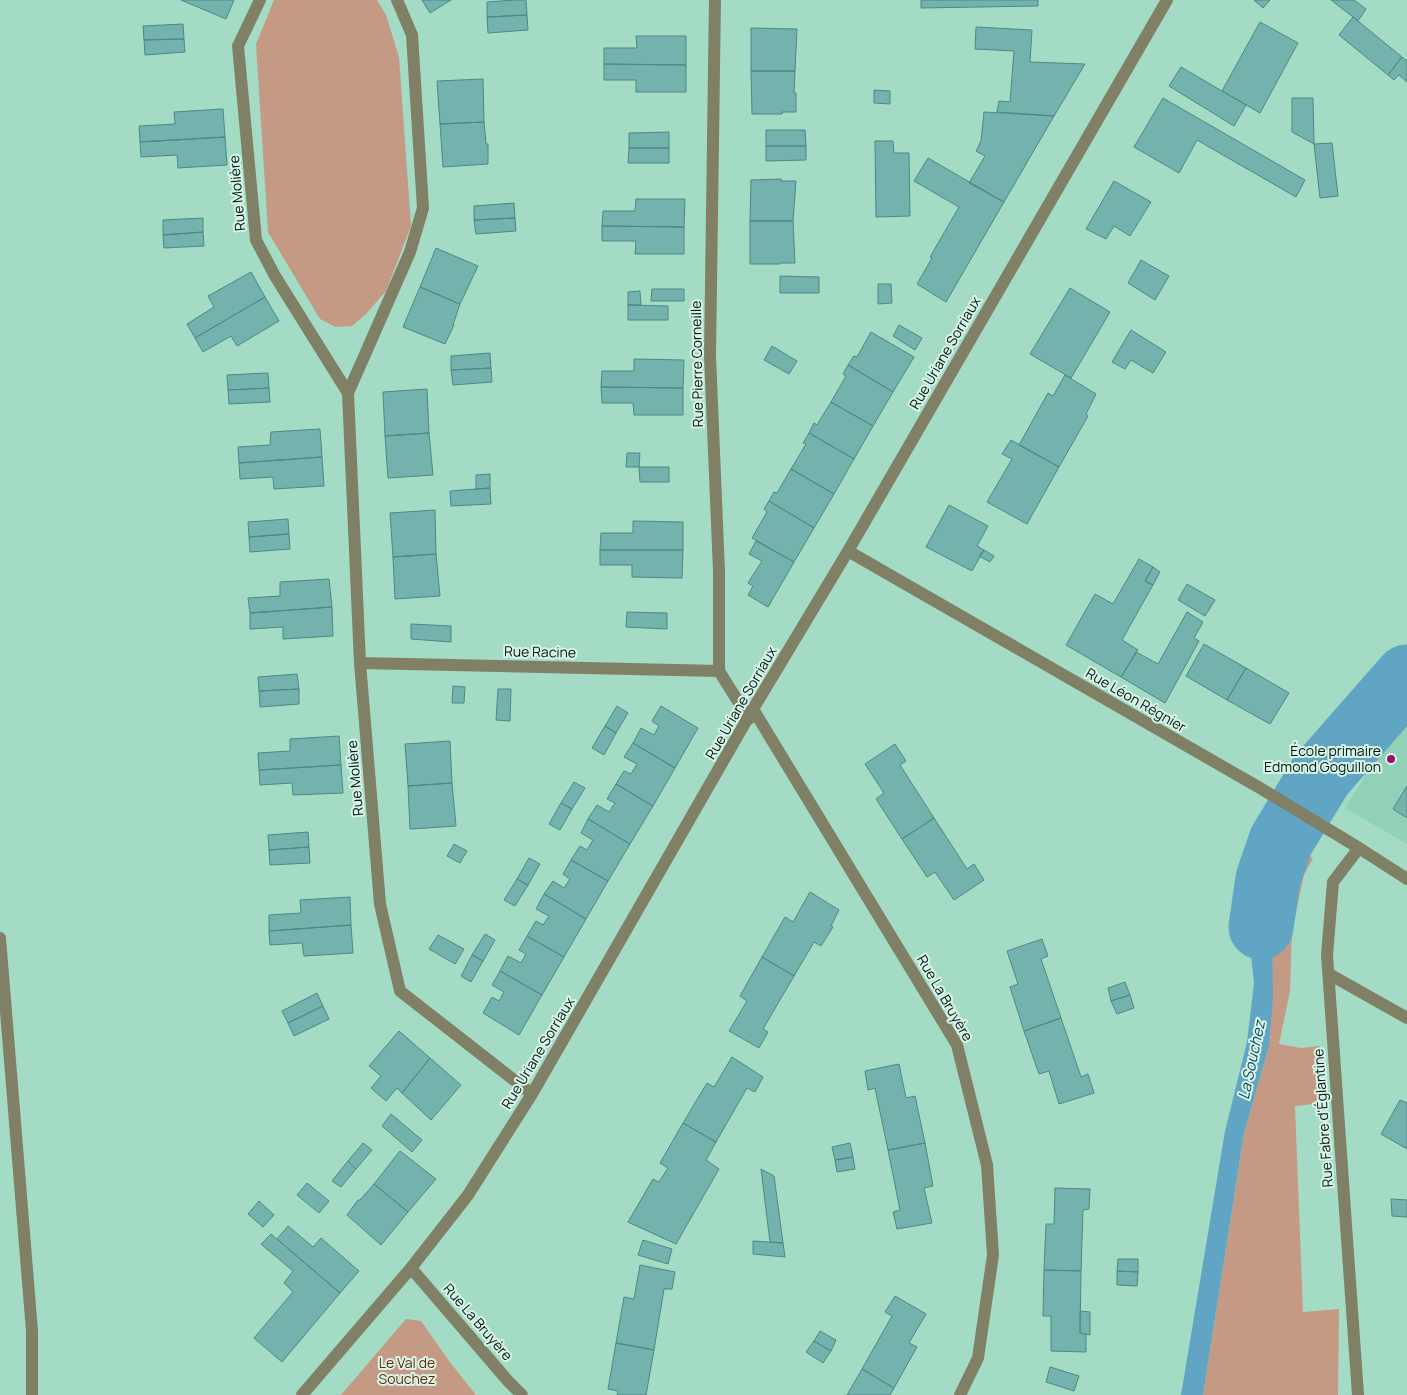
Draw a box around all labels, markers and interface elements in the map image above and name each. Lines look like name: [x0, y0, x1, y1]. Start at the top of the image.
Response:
street label: Rue Molière: [224, 154, 249, 232]
street label: Rue Uriane Sorriaux: [905, 292, 985, 413]
street label: Rue Pierre Corneille: [686, 300, 707, 428]
street label: Rue Racine: [504, 641, 576, 662]
street label: Rue Uriane Sorriaux: [701, 642, 781, 763]
street label: Rue Léon Régnier: [1083, 663, 1190, 736]
street label: Rue Molière: [342, 739, 367, 817]
place label: École primaire Edmond Goguillon: [1264, 741, 1381, 776]
marker: École primaire Edmond Goguillon: [1385, 753, 1397, 765]
street label: Rue La Bruyère: [913, 951, 978, 1044]
street label: Rue Uriane Sorriaux: [497, 993, 579, 1112]
water label: La Souchez: [1233, 1017, 1271, 1101]
street label: Rue Fabre d'Églantine: [1308, 1048, 1337, 1188]
street label: Rue La Bruyère: [440, 1279, 517, 1364]
park label: Le Val de Souchez: [379, 1353, 435, 1388]

